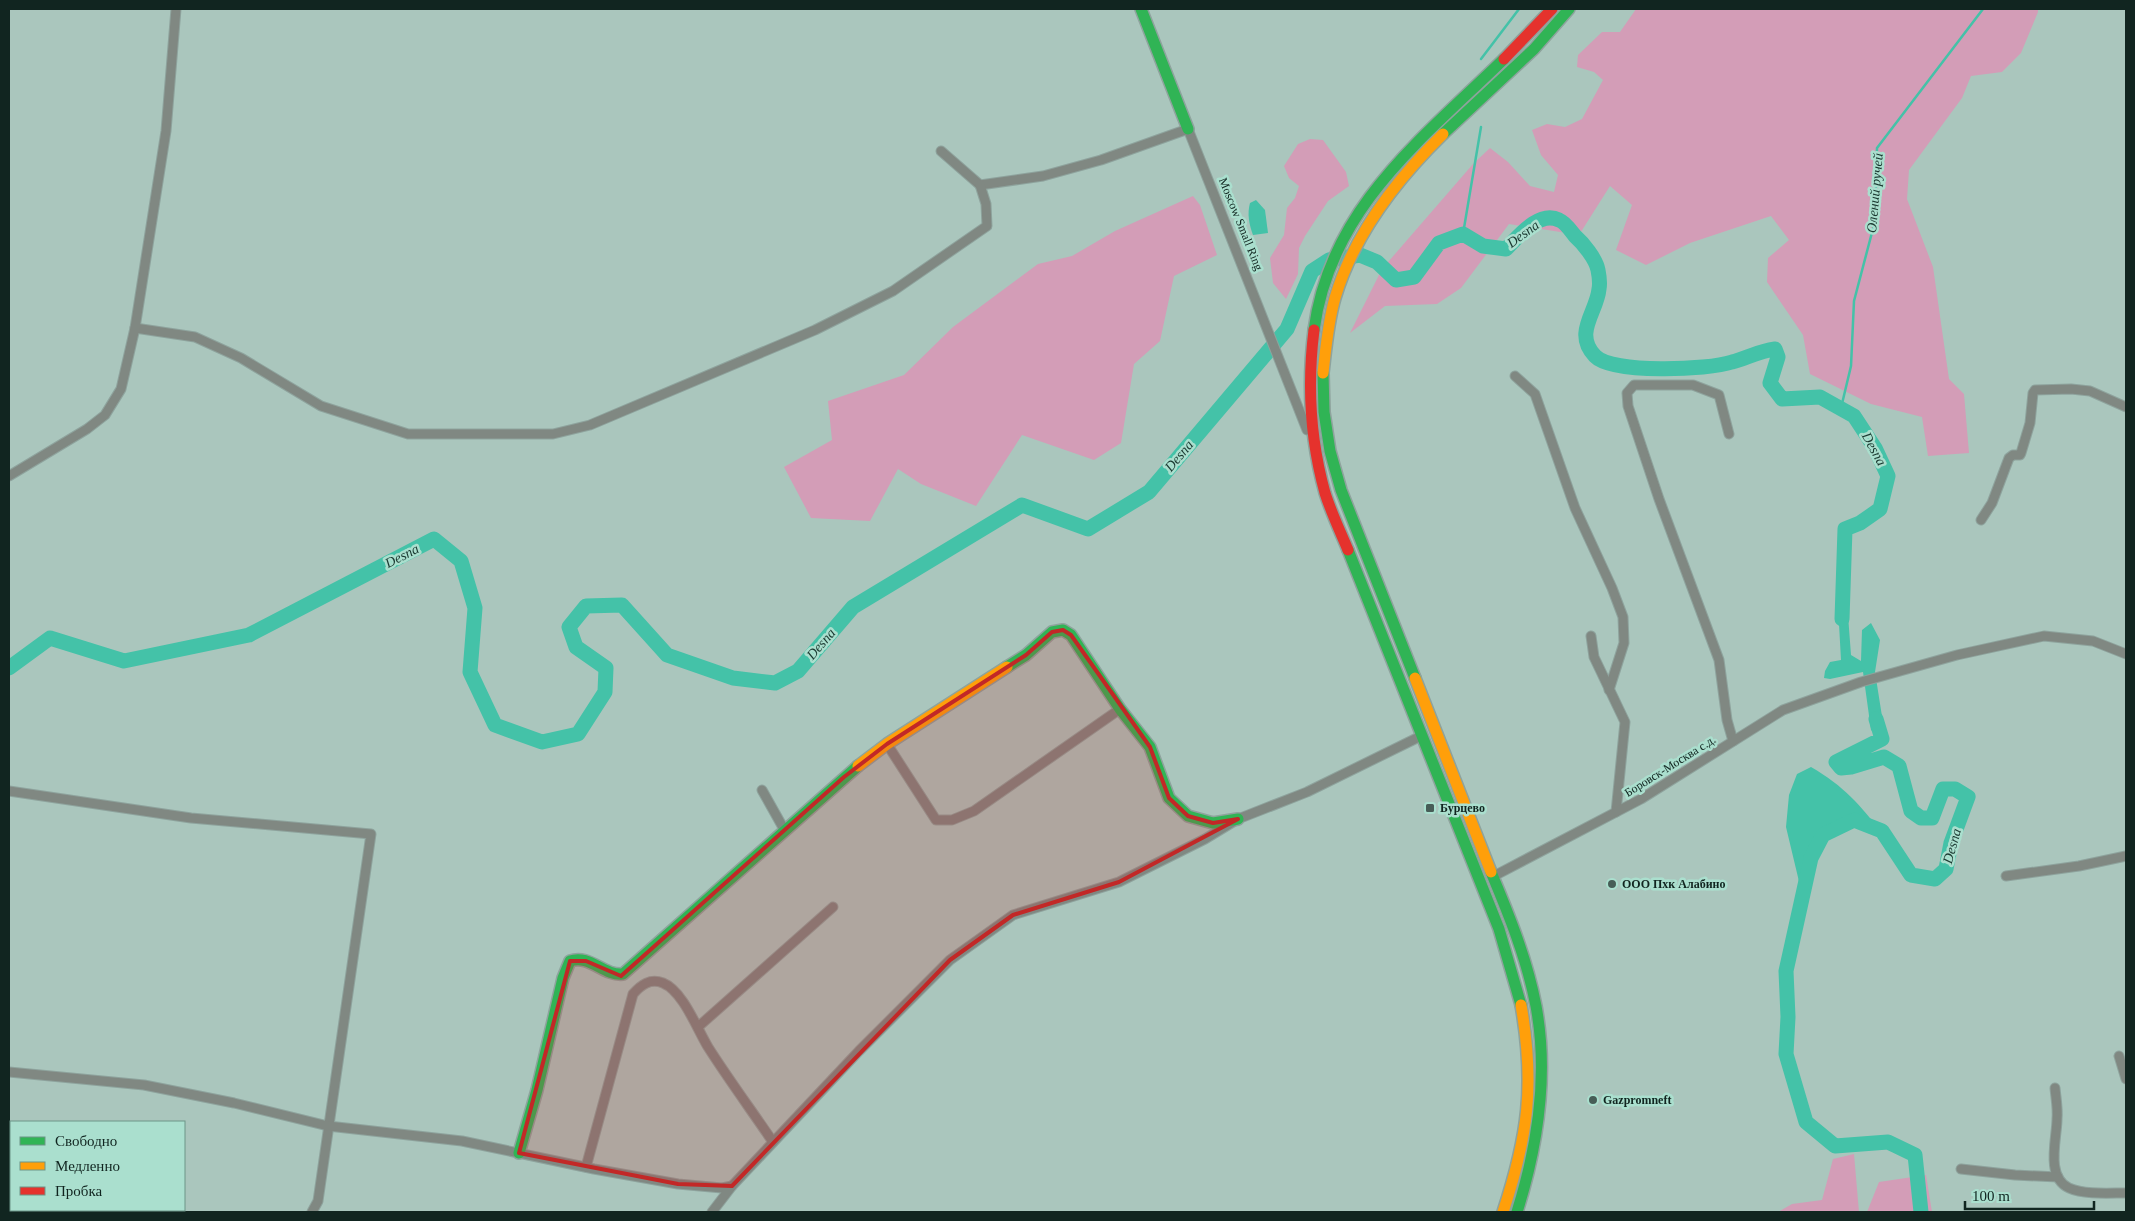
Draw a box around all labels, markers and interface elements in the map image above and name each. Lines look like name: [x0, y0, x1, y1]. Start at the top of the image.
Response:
water label: Олений ручей: [1864, 152, 1886, 234]
street label: Moscow Small Ring: [1216, 176, 1266, 272]
water label: Desna: [1503, 217, 1542, 251]
water label: Desna: [1858, 429, 1889, 468]
water label: Desna: [1161, 437, 1196, 475]
water label: Desna: [382, 541, 421, 571]
water label: Desna: [803, 626, 838, 663]
street label: Боровск-Москва с.д.: [1622, 732, 1718, 800]
place label: Бурцево: [1440, 801, 1485, 815]
marker: Бурцево: [1424, 802, 1436, 814]
water label: Desna: [1940, 827, 1964, 866]
place label: ООО Пхк Алабино: [1622, 877, 1725, 891]
marker: ООО Пхк Алабино: [1606, 878, 1618, 890]
place label: Gazpromneft: [1603, 1093, 1671, 1107]
marker: Gazpromneft: [1587, 1094, 1599, 1106]
legend: [10, 1121, 185, 1211]
text: Свободно: [55, 1133, 117, 1149]
text: Медленно: [55, 1158, 120, 1174]
scale bar: [1965, 1178, 2094, 1210]
text: Пробка: [55, 1183, 103, 1199]
text: 100 m: [1972, 1188, 2010, 1204]

